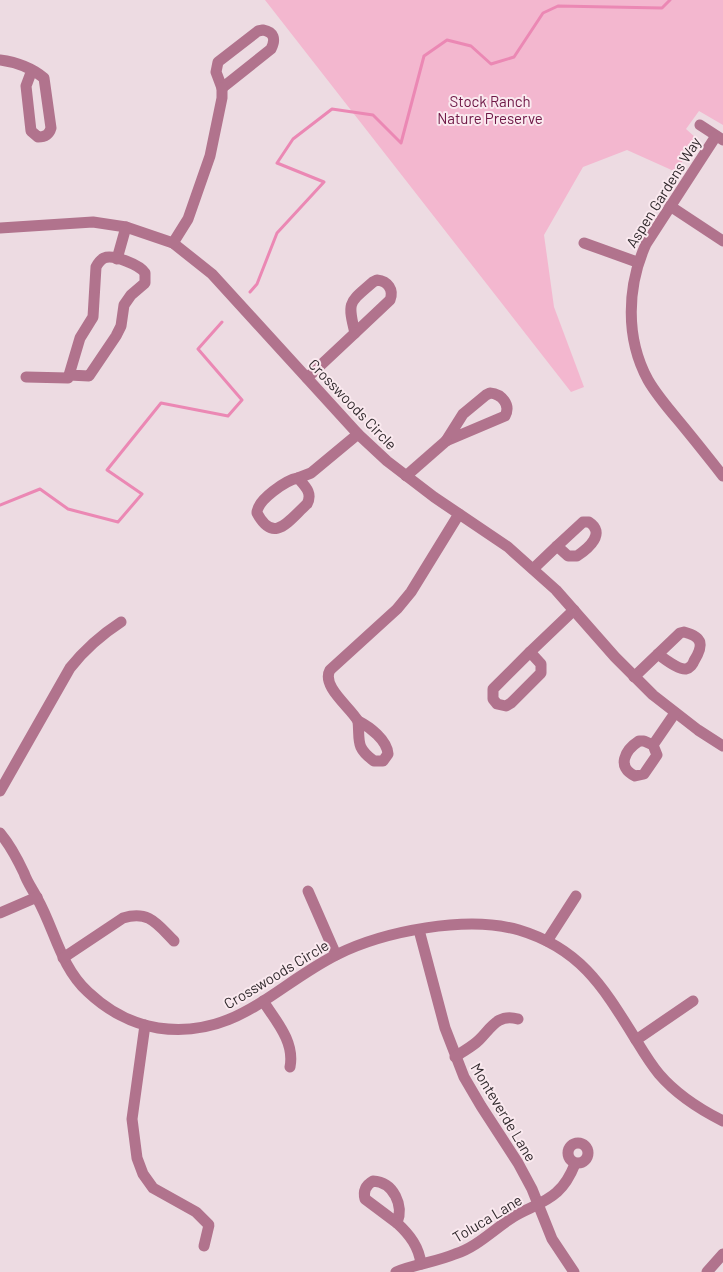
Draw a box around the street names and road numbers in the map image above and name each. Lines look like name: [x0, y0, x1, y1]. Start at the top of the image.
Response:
street label: Aspen Gardens Way: [622, 133, 704, 251]
street label: Crosswoods Circle: [305, 355, 401, 453]
street label: Crosswoods Circle: [220, 936, 332, 1012]
street label: Monteverde Lane: [468, 1060, 540, 1164]
street label: Toluca Lane: [449, 1190, 525, 1246]

